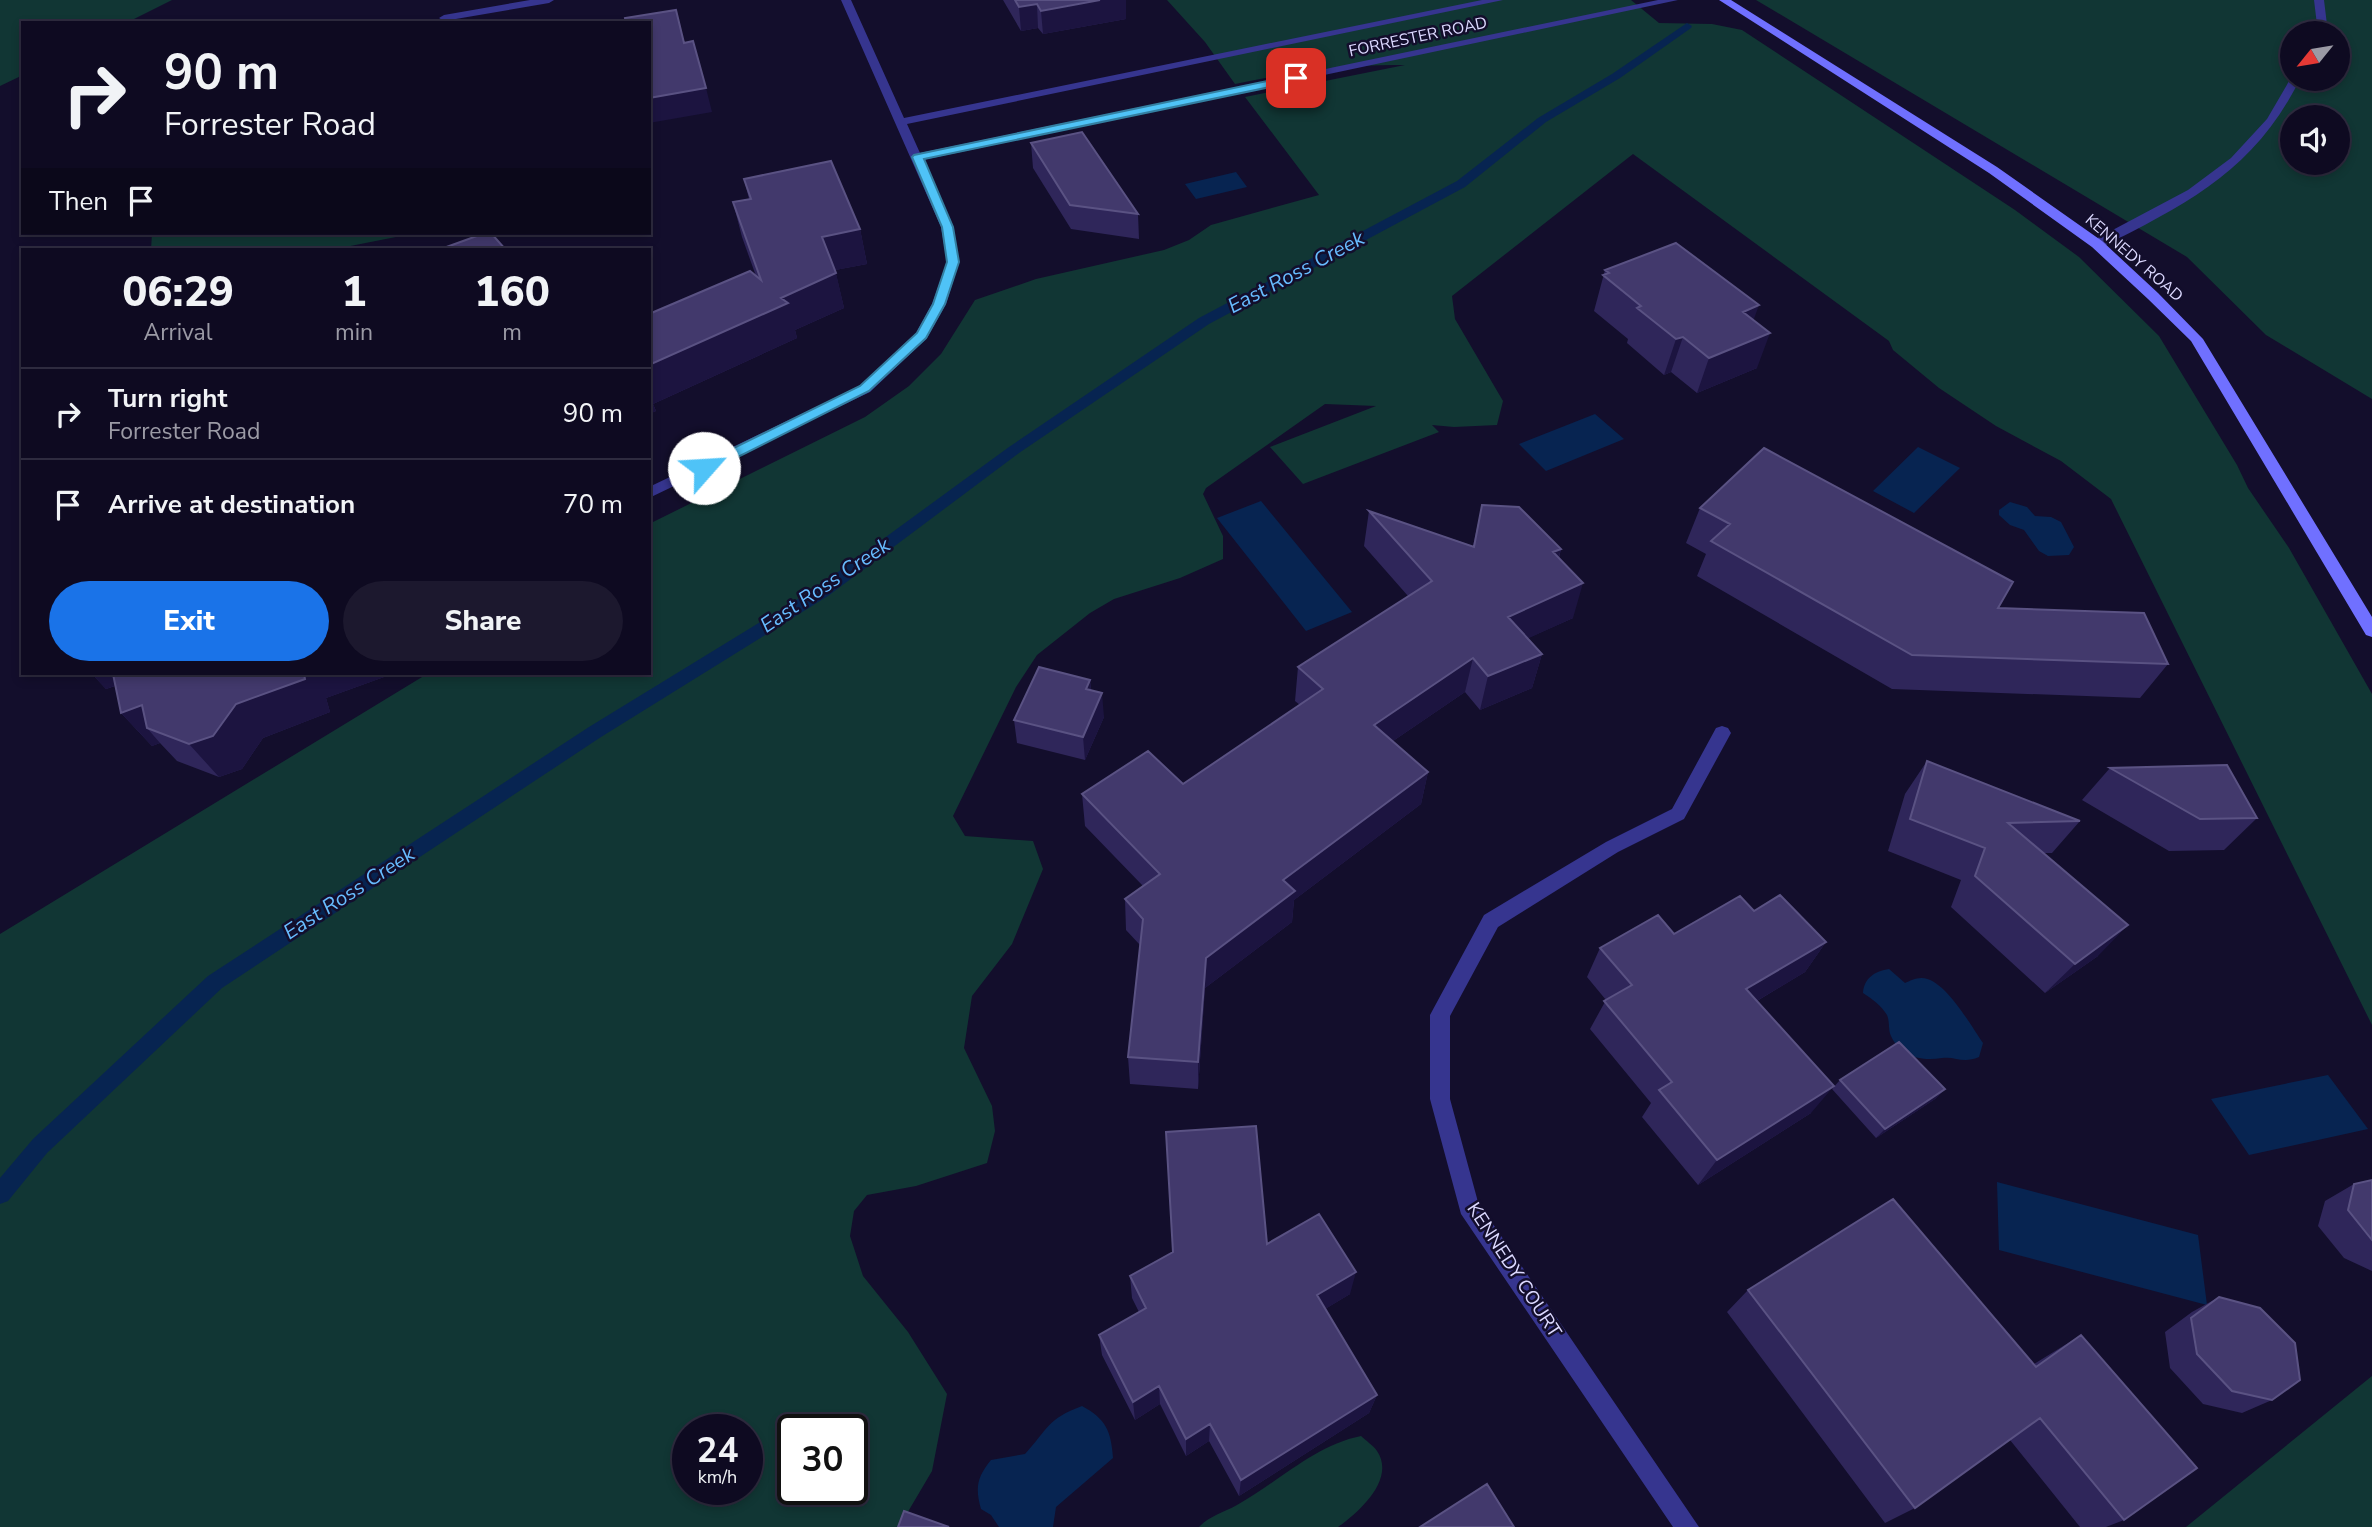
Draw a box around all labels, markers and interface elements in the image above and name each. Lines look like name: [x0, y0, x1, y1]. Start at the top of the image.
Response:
street label: FORRESTER ROAD: [1347, 12, 1489, 62]
north arrow: [2280, 21, 2350, 91]
map controls: [2280, 21, 2350, 175]
text: 90 m: [164, 39, 279, 106]
pin: [1266, 48, 1326, 108]
icon: right: [49, 49, 140, 140]
icon: arrive: [1277, 59, 1315, 97]
text: Forrester Road: [164, 103, 376, 146]
button: sound: [2280, 105, 2350, 175]
icon: arrive: [122, 182, 160, 220]
text: Then: [49, 184, 108, 219]
street label: KENNEDY ROAD: [2080, 209, 2188, 307]
water label: East Ross Creek: [1223, 224, 1370, 320]
text: 06:29: [122, 264, 234, 321]
text: 1: [341, 264, 367, 321]
text: 160: [474, 264, 550, 321]
text: Arrival: [143, 317, 213, 348]
text: min: [335, 317, 373, 348]
text: m: [502, 317, 522, 348]
text: Turn right: [108, 381, 227, 416]
icon: right: [49, 395, 87, 433]
text: 90 m: [563, 396, 623, 431]
text: Forrester Road: [108, 416, 260, 447]
position arrow: [667, 431, 741, 505]
icon: arrive: [49, 486, 87, 524]
text: Arrive at destination: [108, 487, 355, 522]
text: 70 m: [563, 487, 623, 522]
water label: East Ross Creek: [754, 531, 896, 639]
button: Exit: [49, 581, 329, 661]
button: Share: [343, 581, 623, 661]
water label: East Ross Creek: [278, 840, 421, 946]
street label: KENNEDY COURT: [1461, 1197, 1568, 1343]
speed limit sign: 30: [777, 1414, 868, 1505]
text: 24: [696, 1427, 739, 1474]
text: km/h: [698, 1465, 737, 1489]

